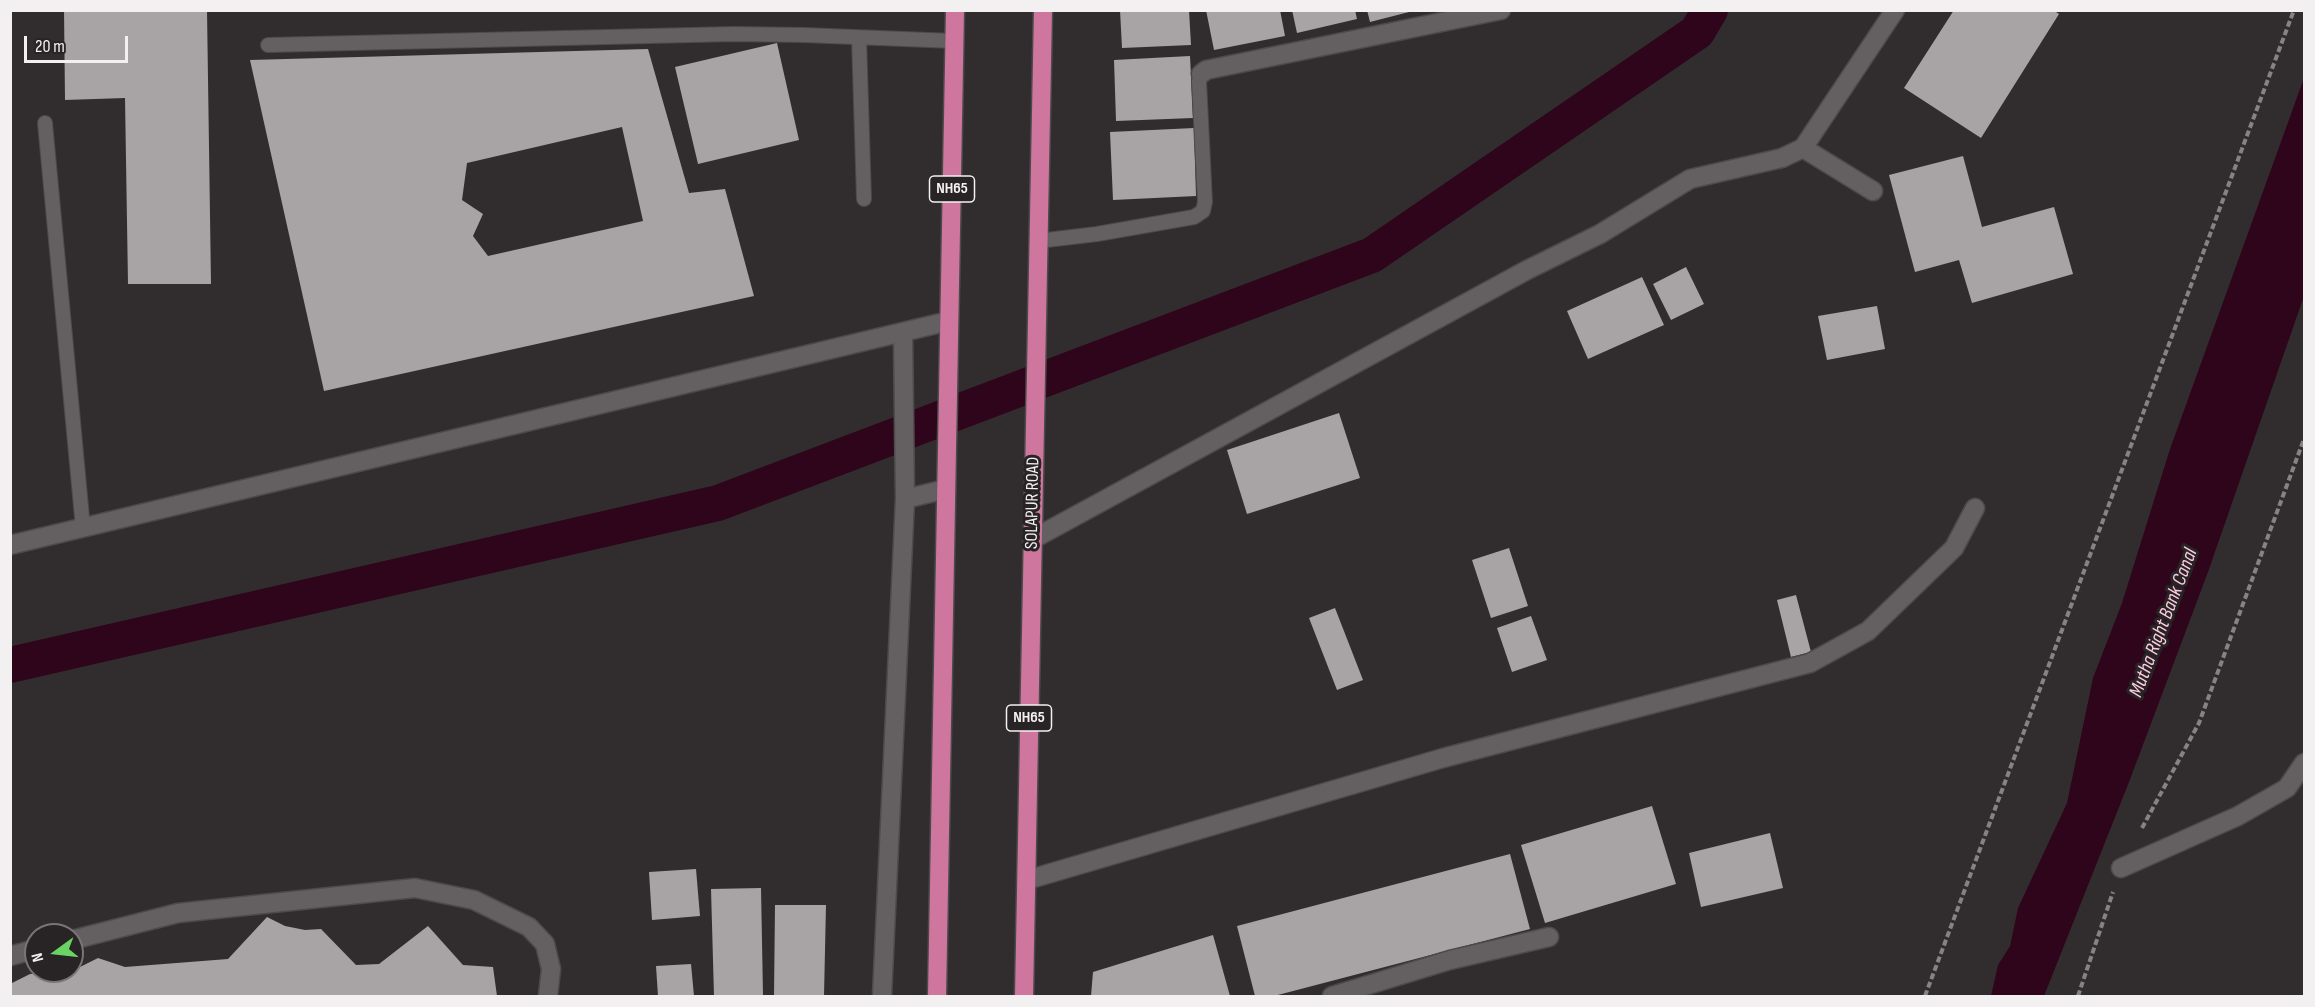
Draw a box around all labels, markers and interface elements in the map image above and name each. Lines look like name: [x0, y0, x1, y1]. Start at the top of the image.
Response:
scale bar: [27, 24, 130, 62]
text: 20 m: [35, 36, 65, 57]
road number: NH65: [930, 176, 974, 202]
street label: SOLAPUR ROAD: [1021, 457, 1045, 549]
water label: Mutha Right Bank Canal: [2125, 545, 2203, 701]
road number: NH65: [1006, 705, 1052, 731]
north arrow: [24, 923, 84, 983]
text: N: [28, 951, 48, 964]

